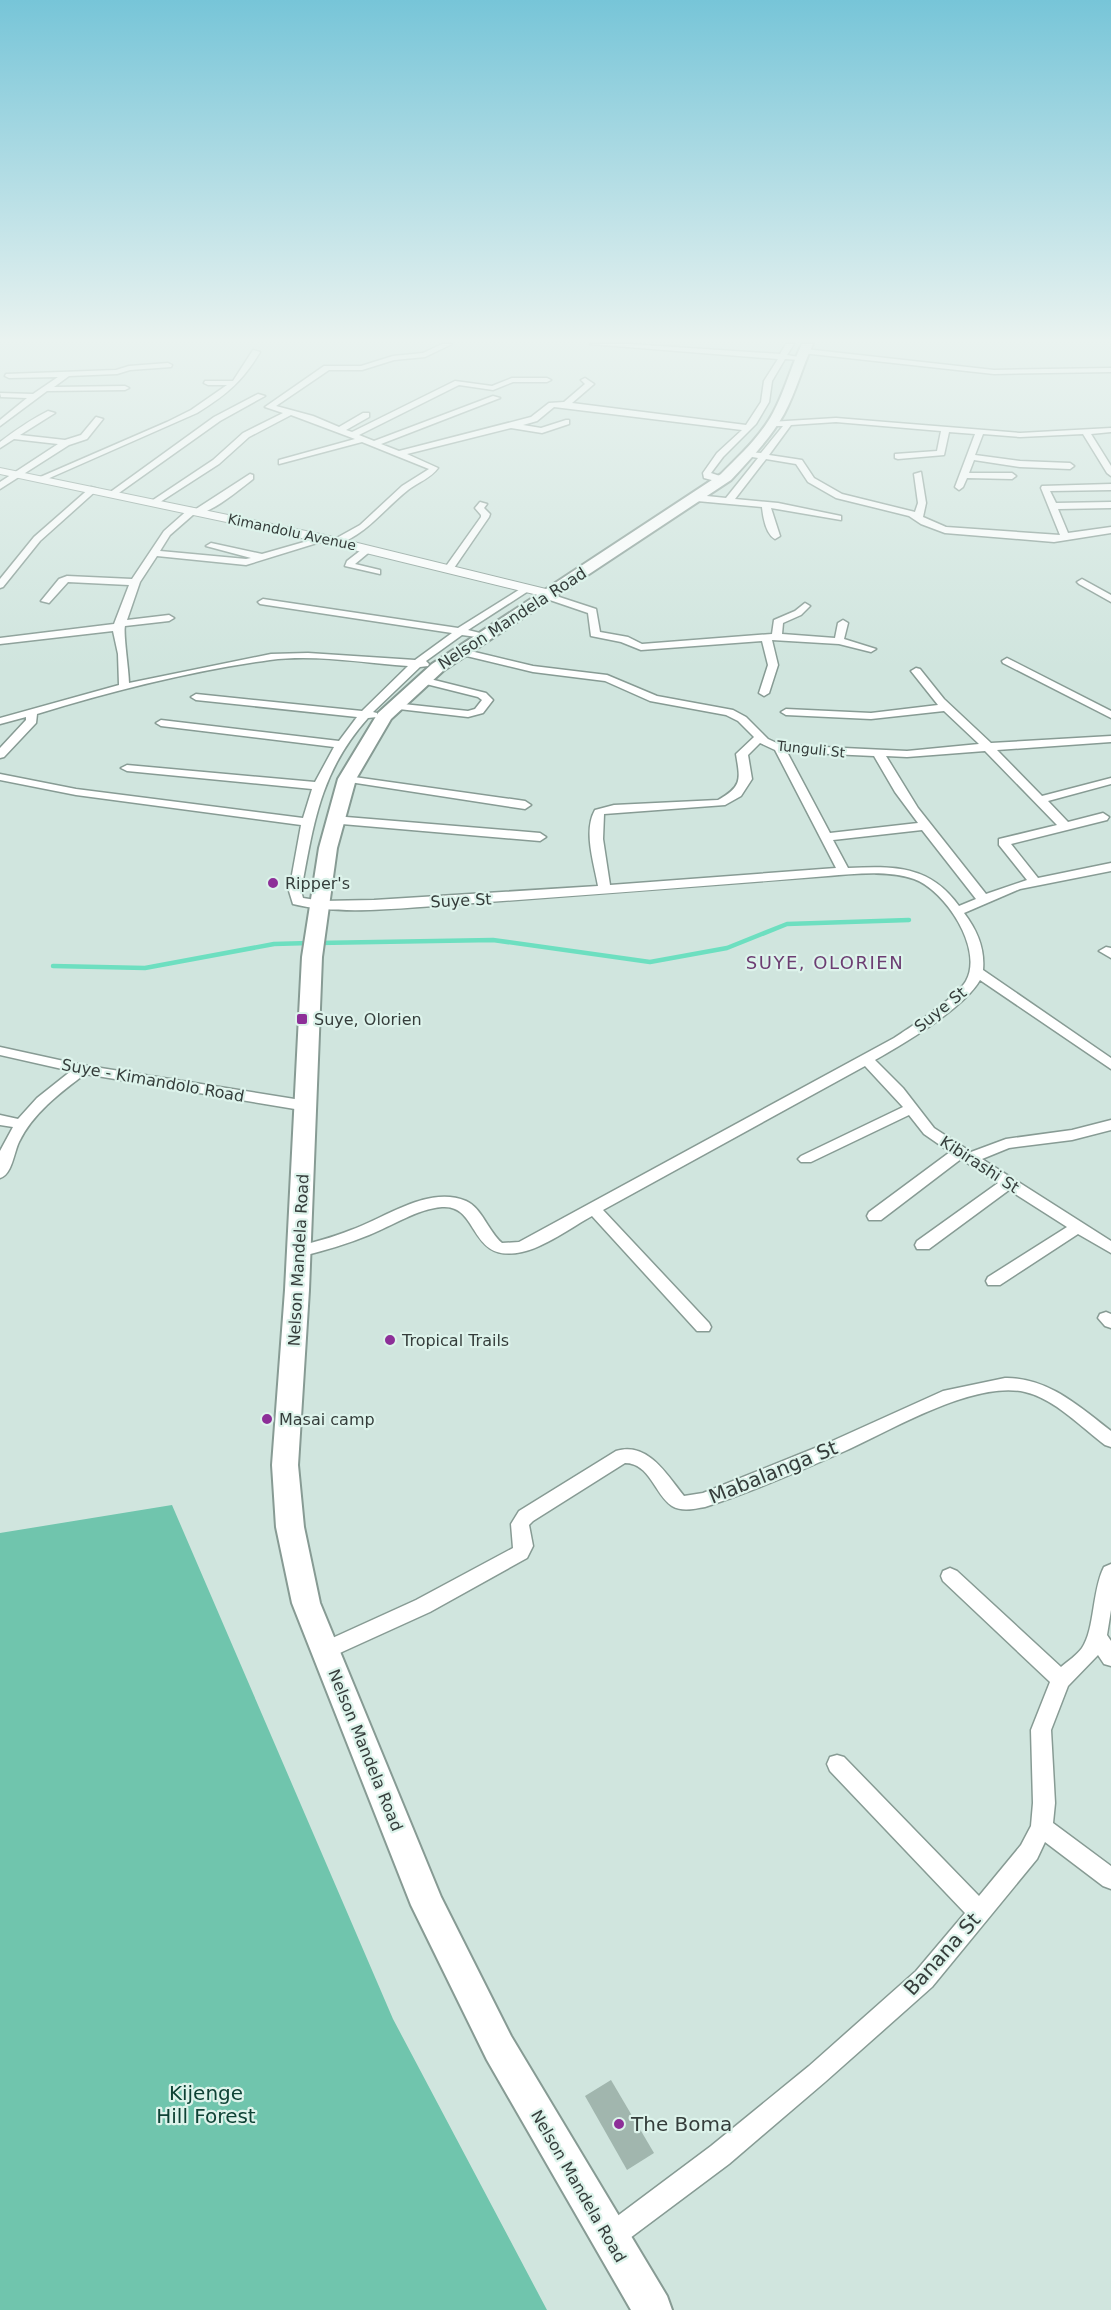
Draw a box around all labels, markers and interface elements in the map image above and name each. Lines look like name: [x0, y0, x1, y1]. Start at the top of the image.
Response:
street label: Kimandolu Avenue: [226, 511, 358, 553]
street label: Nelson Mandela Road: [435, 563, 590, 673]
street label: Tunguli St: [775, 737, 846, 761]
place label: Ripper's: [285, 874, 350, 893]
marker: Ripper's: [266, 876, 280, 890]
street label: Suye St: [430, 889, 492, 912]
district label: SUYE, OLORIEN: [746, 952, 904, 973]
street label: Suye St: [911, 983, 970, 1036]
place label: Suye, Olorien: [314, 1010, 422, 1029]
marker: Suye, Olorien: [295, 1012, 309, 1026]
street label: Suye - Kimandolo Road: [60, 1055, 246, 1106]
street label: Kibirashi St: [937, 1132, 1023, 1197]
street label: Nelson Mandela Road: [284, 1173, 313, 1347]
place label: Tropical Trails: [401, 1331, 509, 1350]
marker: Tropical Trails: [383, 1333, 397, 1347]
place label: Masai camp: [279, 1410, 375, 1429]
marker: Masai camp: [260, 1412, 274, 1426]
street label: Mabalanga St: [705, 1435, 841, 1509]
street label: Nelson Mandela Road: [324, 1666, 407, 1834]
street label: Banana St: [899, 1908, 985, 2000]
park label: Kijenge Hill Forest: [156, 2081, 256, 2128]
street label: Nelson Mandela Road: [527, 2107, 630, 2266]
place label: The Boma: [630, 2112, 732, 2136]
marker: The Boma: [612, 2117, 626, 2131]

